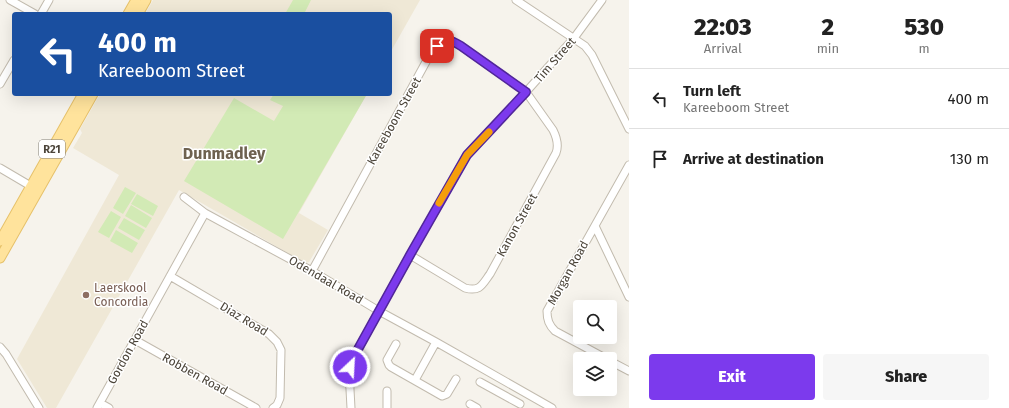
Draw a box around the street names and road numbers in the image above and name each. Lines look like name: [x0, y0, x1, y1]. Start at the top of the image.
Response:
street label: Tim Street: [531, 34, 579, 86]
street label: Kareeboom Street: [364, 74, 424, 167]
road number: R21: [39, 140, 65, 158]
street label: Kanon Street: [494, 190, 540, 259]
street label: Morgan Road: [545, 238, 591, 308]
street label: Odendaal Road: [286, 253, 366, 307]
street label: Diaz Road: [217, 299, 271, 339]
street label: Gordon Road: [105, 318, 151, 386]
street label: Robben Road: [160, 350, 230, 398]

